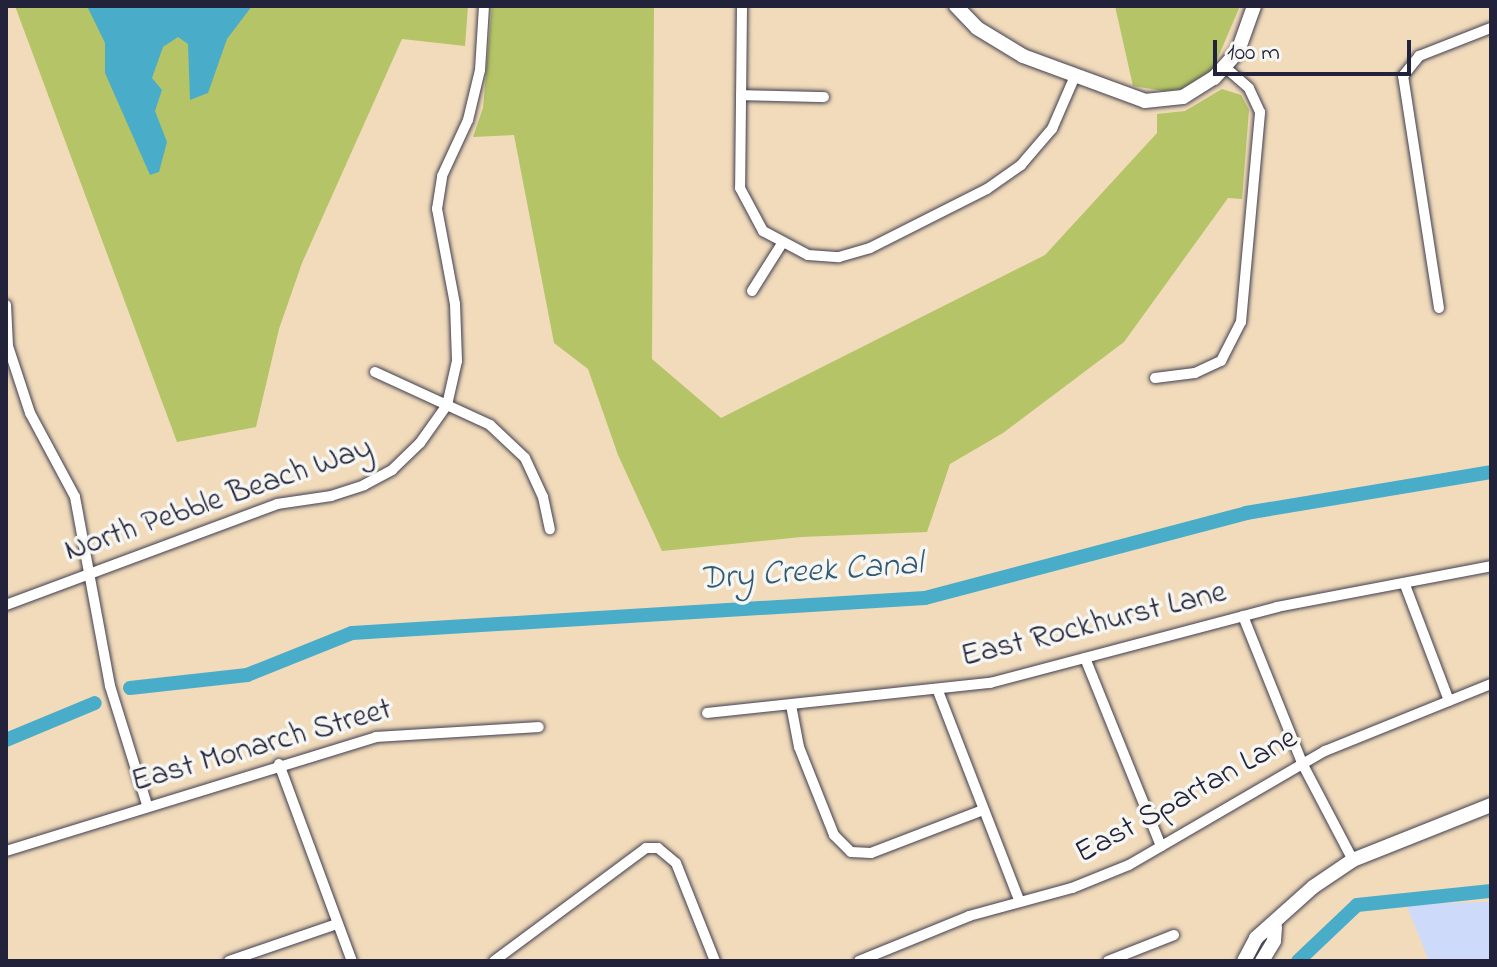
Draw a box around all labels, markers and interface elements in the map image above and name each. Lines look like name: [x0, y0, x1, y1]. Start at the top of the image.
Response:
scale bar: [1217, 24, 1415, 74]
text: 100 m: [1227, 36, 1280, 71]
street label: North Pebble Beach Way: [60, 430, 378, 572]
water label: Dry Creek Canal: [698, 545, 924, 601]
street label: East Rockhurst Lane: [957, 574, 1231, 678]
street label: East Monarch Street: [128, 691, 396, 803]
street label: East Spartan Lane: [1069, 720, 1305, 874]

